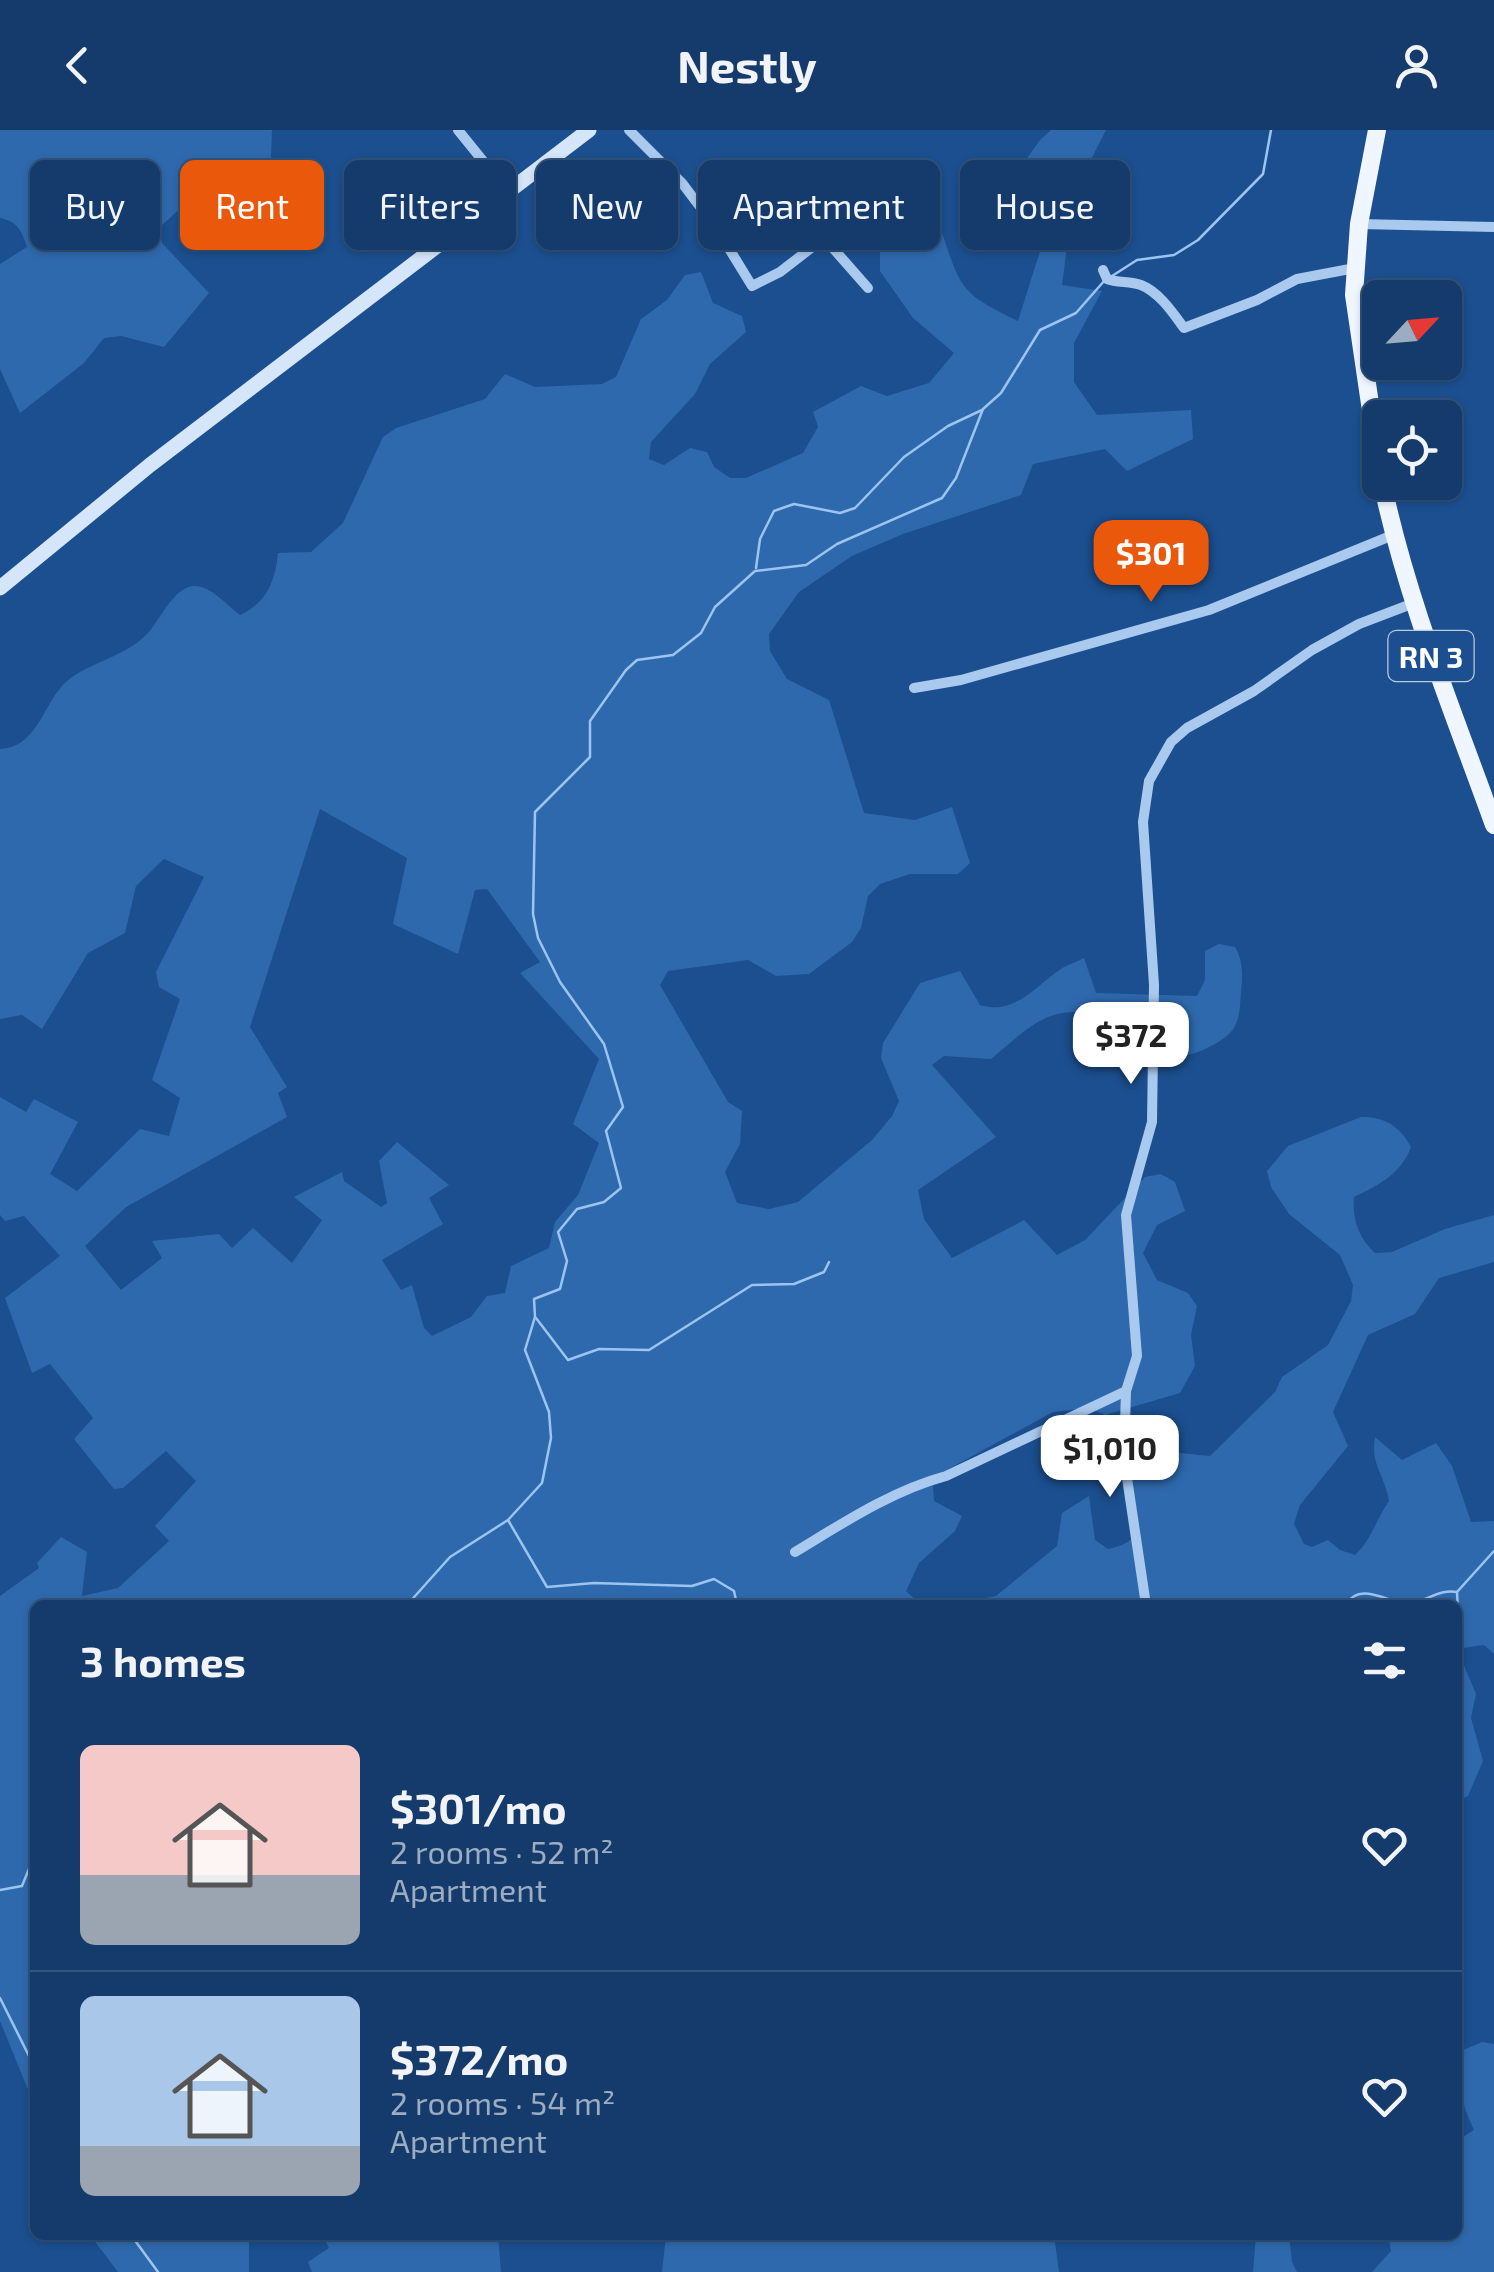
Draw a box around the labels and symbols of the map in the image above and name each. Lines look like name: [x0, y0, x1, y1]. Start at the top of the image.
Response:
north arrow: [1362, 280, 1462, 380]
pin: $301: [1092, 520, 1210, 605]
road number: RN 3: [1388, 631, 1474, 681]
pin: $372: [1072, 1002, 1190, 1087]
pin: $1,010: [1029, 1415, 1191, 1500]

